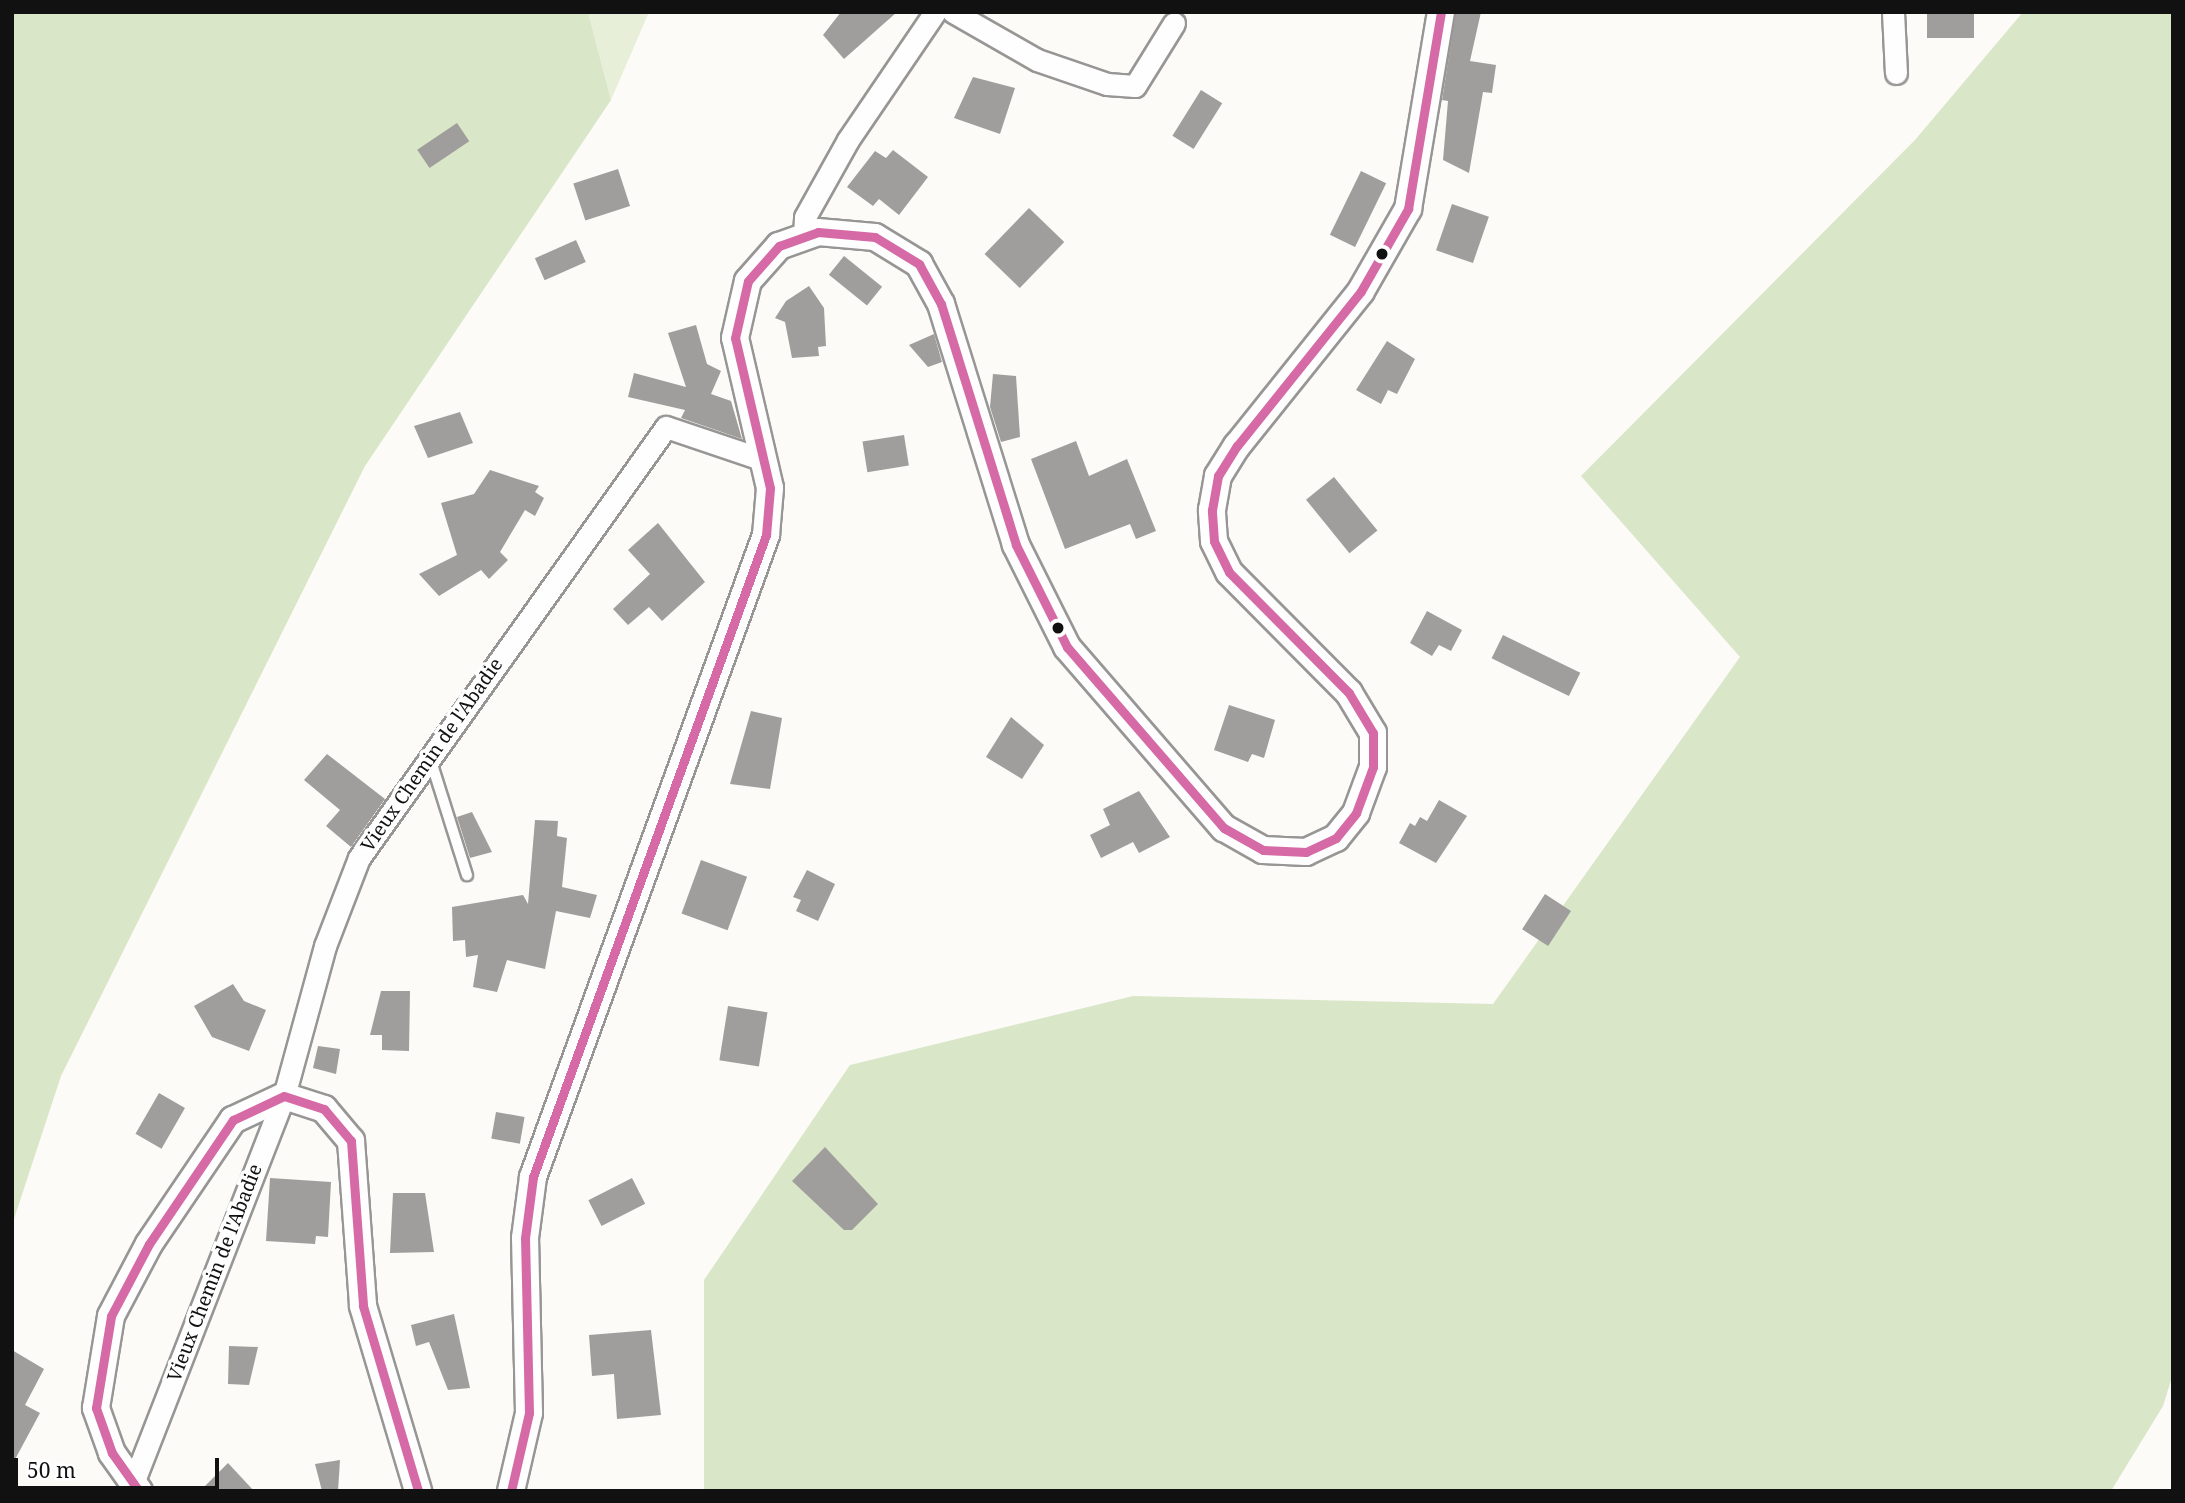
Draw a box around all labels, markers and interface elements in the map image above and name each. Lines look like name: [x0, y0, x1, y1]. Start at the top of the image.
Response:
unlabelled marker: [1375, 247, 1389, 261]
unlabelled marker: [1051, 621, 1065, 635]
street label: Vieux Chemin de l'Abadie: [356, 654, 508, 856]
street label: Vieux Chemin de l'Abadie: [163, 1161, 267, 1385]
scale bar: [18, 1444, 222, 1488]
text: 50 m: [27, 1456, 76, 1484]

